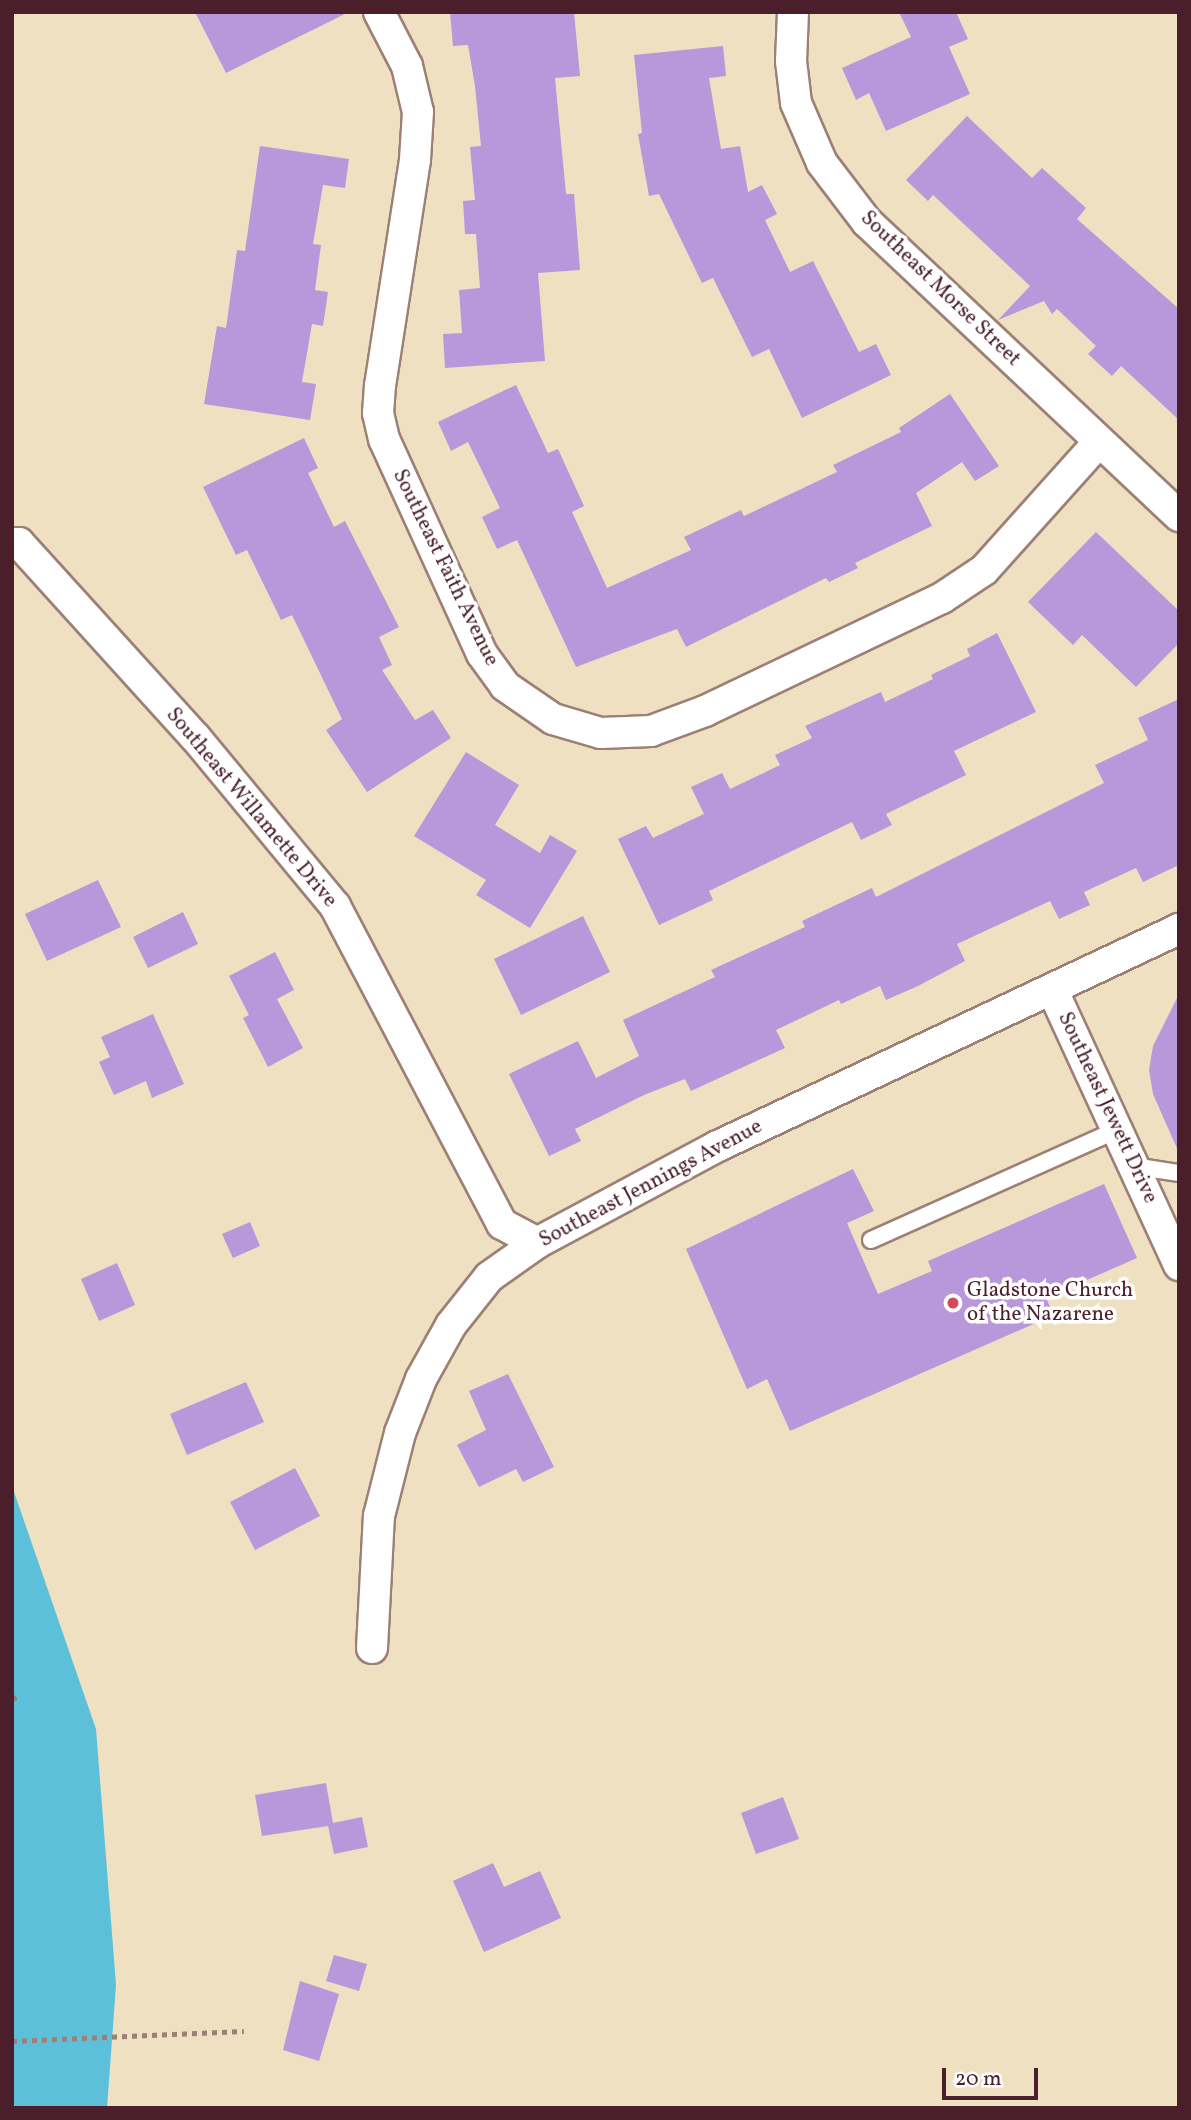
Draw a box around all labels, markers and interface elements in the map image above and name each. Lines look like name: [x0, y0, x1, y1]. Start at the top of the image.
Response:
street label: Southeast Morse Street: [855, 206, 1025, 372]
street label: Southeast Faith Avenue: [386, 466, 504, 670]
street label: Southeast Willamette Drive: [160, 703, 342, 913]
street label: Southeast Jewett Drive: [1052, 1008, 1162, 1208]
street label: Southeast Jennings Avenue: [535, 1114, 767, 1254]
place label: Gladstone Church of the Nazarene: [967, 1278, 1133, 1328]
marker: Gladstone Church of the Nazarene: [945, 1295, 961, 1311]
scale bar: [946, 2054, 1042, 2098]
text: 20 m: [955, 2065, 1001, 2094]

